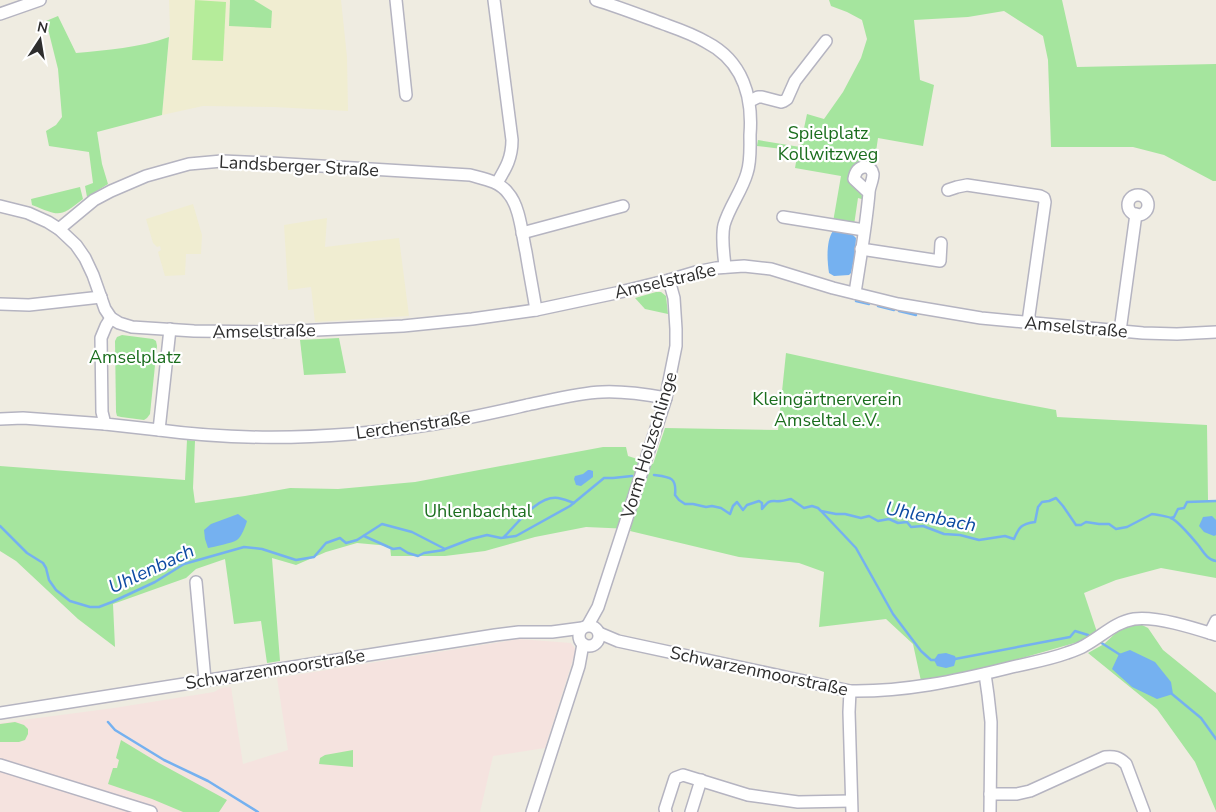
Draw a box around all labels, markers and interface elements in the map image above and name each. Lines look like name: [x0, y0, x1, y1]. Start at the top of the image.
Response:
north arrow: [15, 15, 65, 65]
text: N: [35, 17, 50, 38]
park label: Spielplatz Kollwitzweg: [778, 121, 878, 166]
street label: Landsberger Straße: [218, 150, 380, 182]
street label: Amselstraße: [612, 258, 718, 304]
street label: Amselstraße: [1023, 311, 1129, 343]
street label: Amselstraße: [212, 318, 316, 344]
park label: Amselplatz: [89, 345, 181, 369]
street label: Vorm Holzschlinge: [615, 369, 683, 522]
park label: Kleingärtnerverein Amseltal e.V.: [752, 387, 902, 432]
street label: Lerchenstraße: [354, 405, 472, 445]
water label: Uhlenbach: [883, 495, 978, 539]
park label: Uhlenbachtal: [424, 499, 533, 523]
water label: Uhlenbach: [104, 538, 199, 600]
street label: Schwarzenmoorstraße: [668, 640, 850, 702]
street label: Schwarzenmoorstraße: [183, 643, 367, 695]

